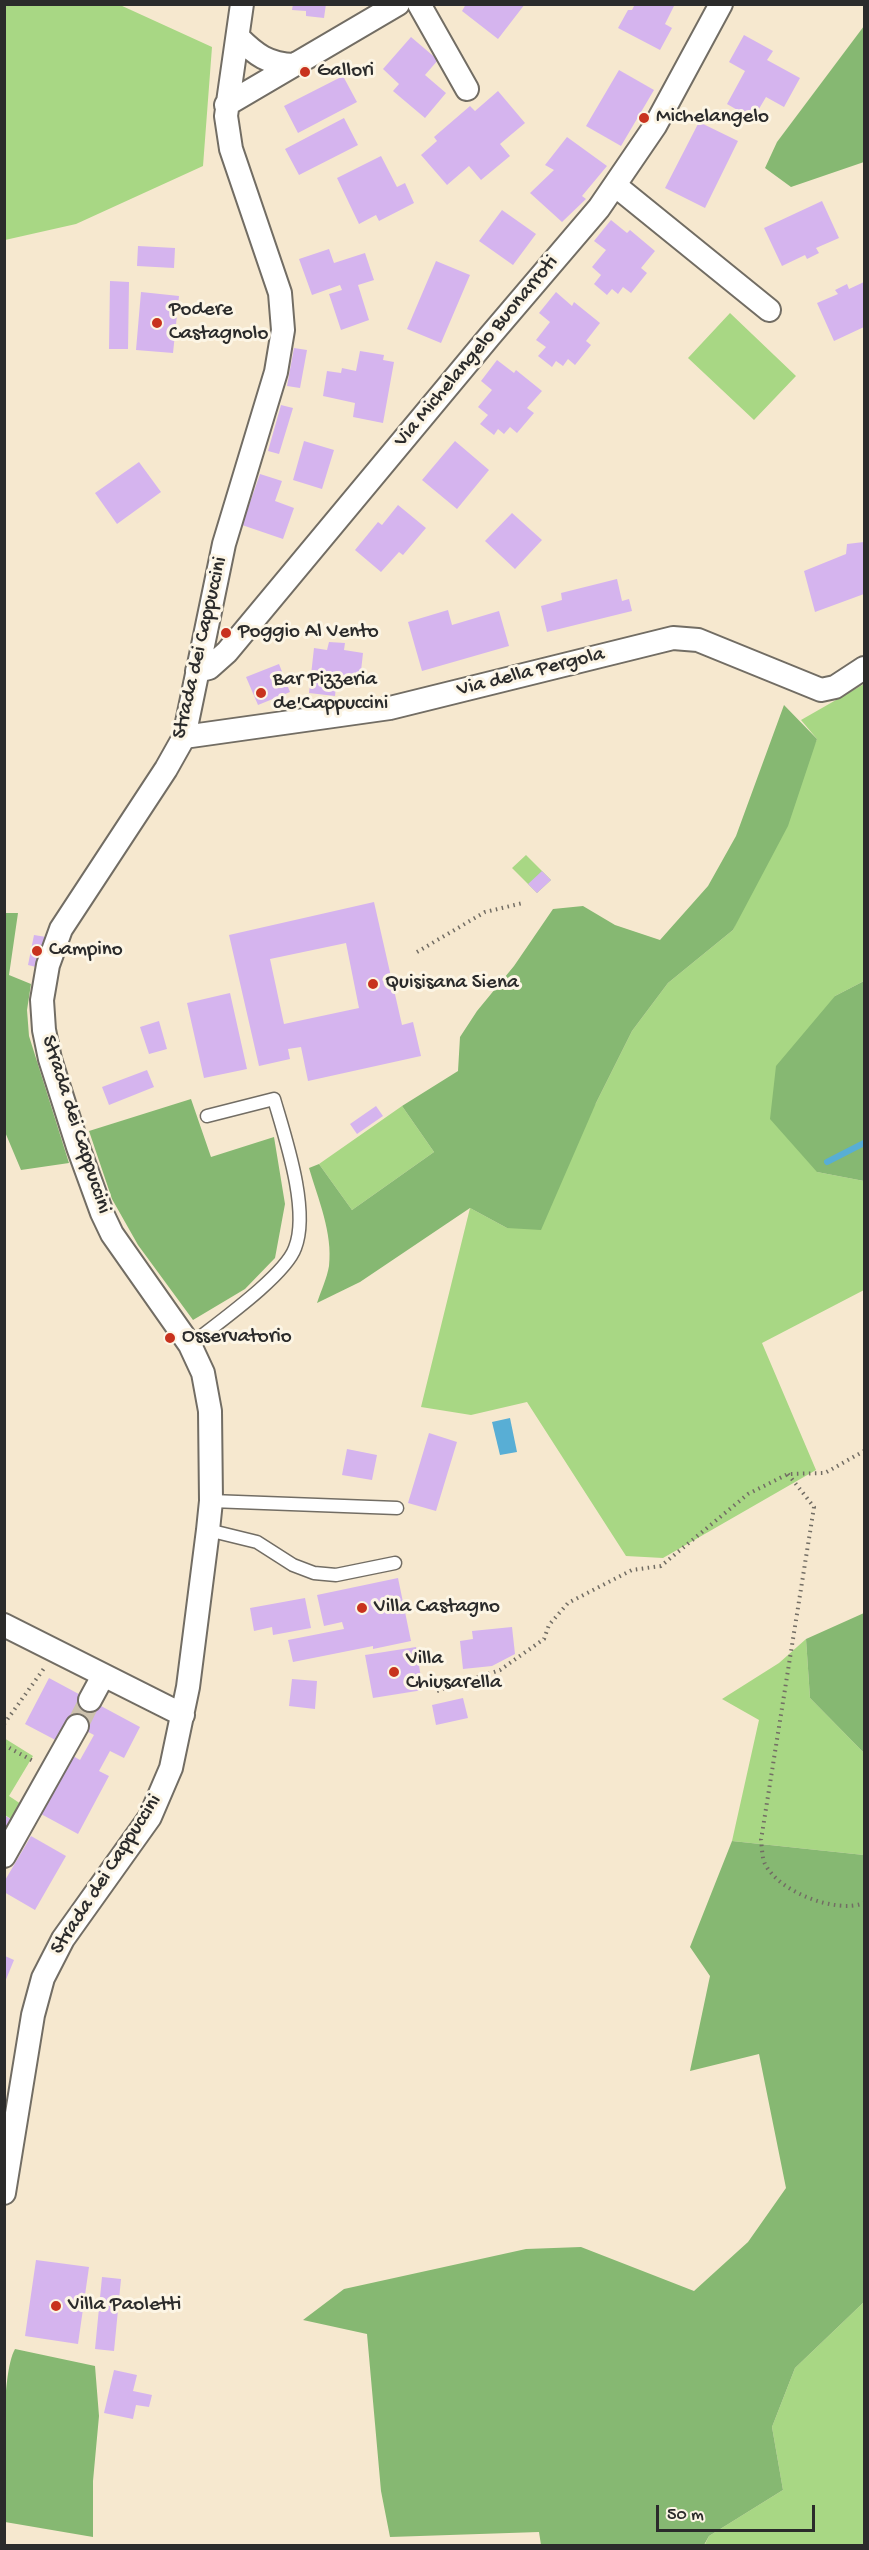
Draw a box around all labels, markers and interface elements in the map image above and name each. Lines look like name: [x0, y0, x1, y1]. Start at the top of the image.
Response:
place label: Gallori: [317, 59, 374, 85]
marker: Gallori: [298, 65, 312, 79]
place label: Michelangelo: [656, 105, 769, 131]
marker: Michelangelo: [637, 111, 651, 125]
street label: Via Michelangelo Buonarroti: [389, 251, 565, 453]
place label: Podere Castagnolo: [169, 298, 268, 348]
marker: Podere Castagnolo: [150, 316, 164, 330]
street label: Strada dei Cappuccini: [168, 555, 234, 741]
place label: Poggio Al Vento: [238, 620, 379, 646]
marker: Poggio Al Vento: [219, 626, 233, 640]
street label: Via della Pergola: [455, 643, 607, 703]
place label: Bar Pizzeria de'Cappuccini: [273, 668, 388, 718]
marker: Bar Pizzeria de'Cappuccini: [254, 686, 268, 700]
place label: Campino: [49, 938, 123, 964]
marker: Campino: [30, 944, 44, 958]
place label: Quisisana Siena: [385, 971, 519, 997]
marker: Quisisana Siena: [366, 977, 380, 991]
street label: Strada dei Cappuccini: [34, 1033, 116, 1217]
place label: Osservatorio: [182, 1325, 292, 1351]
marker: Osservatorio: [163, 1331, 177, 1345]
place label: Villa Castagno: [374, 1595, 500, 1621]
marker: Villa Castagno: [355, 1601, 369, 1615]
place label: Villa Chiusarella: [406, 1647, 502, 1697]
marker: Villa Chiusarella: [387, 1665, 401, 1679]
street label: Strada dei Cappuccini: [46, 1790, 168, 1960]
place label: Villa Paoletti: [68, 2293, 181, 2319]
marker: Villa Paoletti: [49, 2299, 63, 2313]
scale bar: [659, 2493, 818, 2531]
text: 50 m: [667, 2505, 704, 2526]

